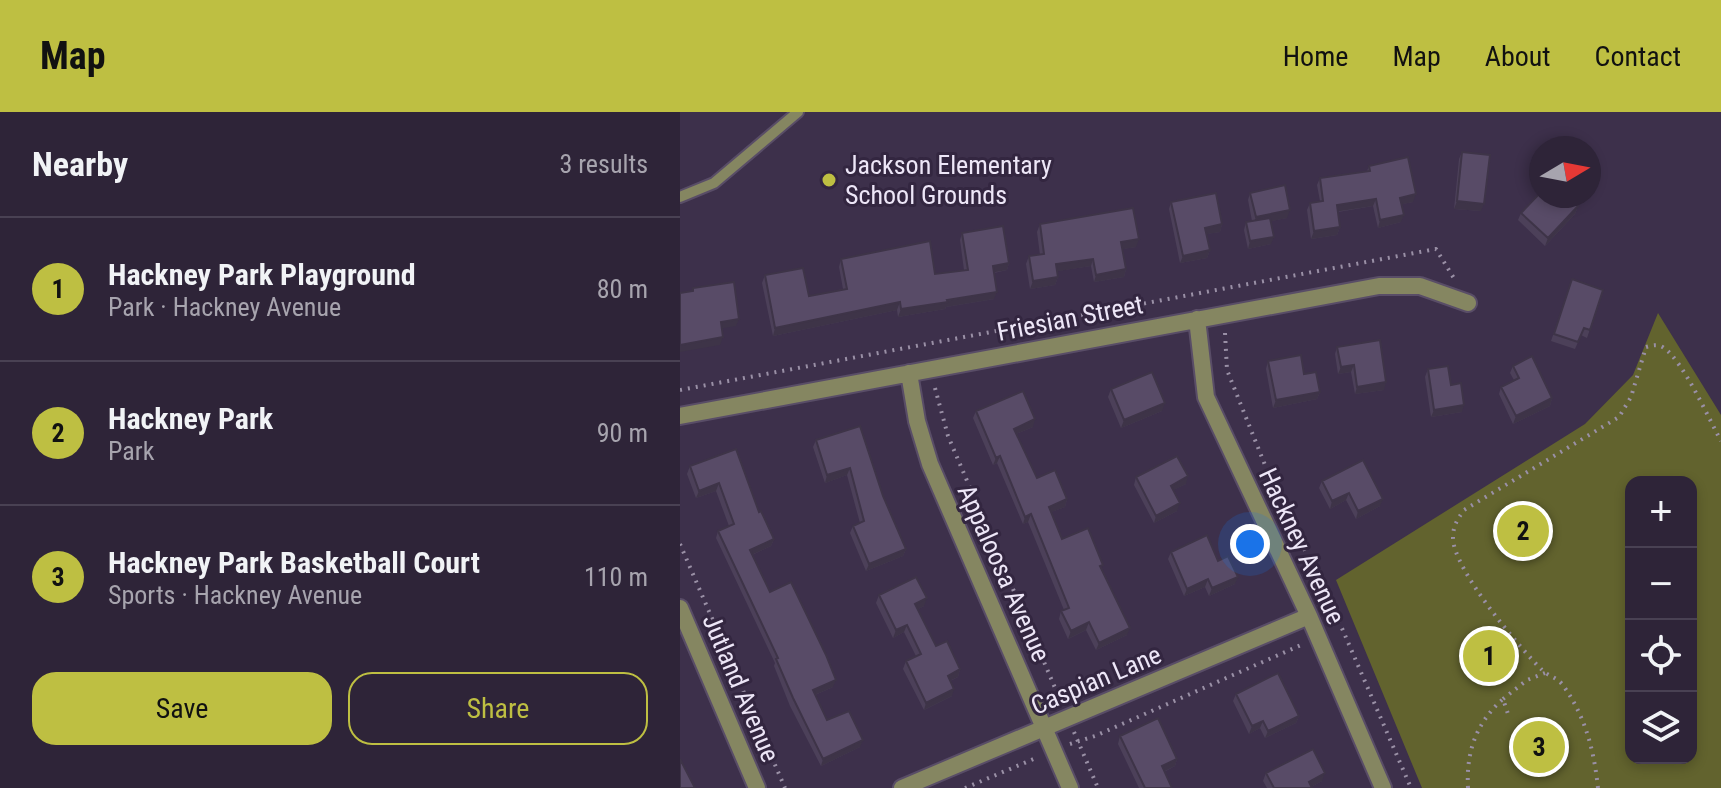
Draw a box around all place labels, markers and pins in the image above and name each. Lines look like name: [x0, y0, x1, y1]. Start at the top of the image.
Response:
place label: Jackson Elementary School Grounds: [845, 150, 1052, 210]
marker: Jackson Elementary School Grounds: [820, 171, 838, 189]
pin: 2: [1497, 501, 1549, 561]
pin: 1: [1463, 626, 1515, 686]
pin: 3: [1513, 717, 1565, 777]

